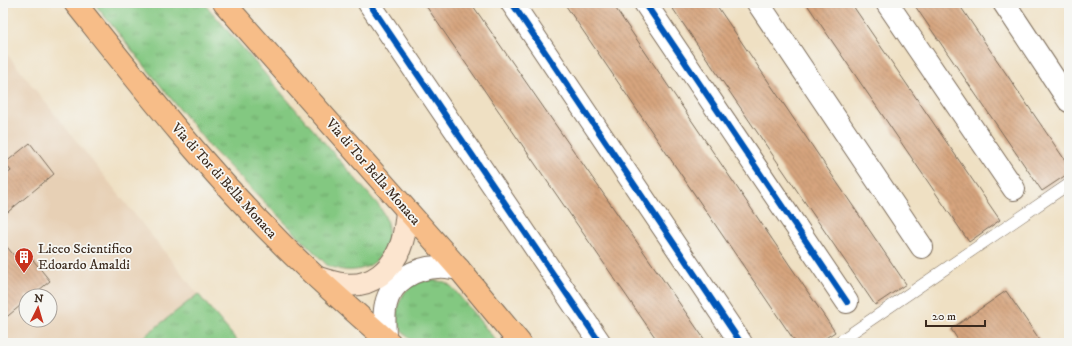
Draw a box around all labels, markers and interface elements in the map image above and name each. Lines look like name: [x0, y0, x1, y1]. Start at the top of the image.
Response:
street label: Via di Tor Bella Monaca: [321, 114, 424, 229]
street label: Via di Tor di Bella Monaca: [167, 119, 281, 243]
place label: Liceo Scientifico Edoardo Amaldi: [38, 240, 132, 274]
building icon: Liceo Scientifico Edoardo Amaldi: [13, 246, 35, 274]
north arrow: [18, 288, 58, 328]
text: N: [34, 292, 44, 306]
scale bar: [926, 302, 985, 328]
text: 20 m: [932, 309, 956, 324]

